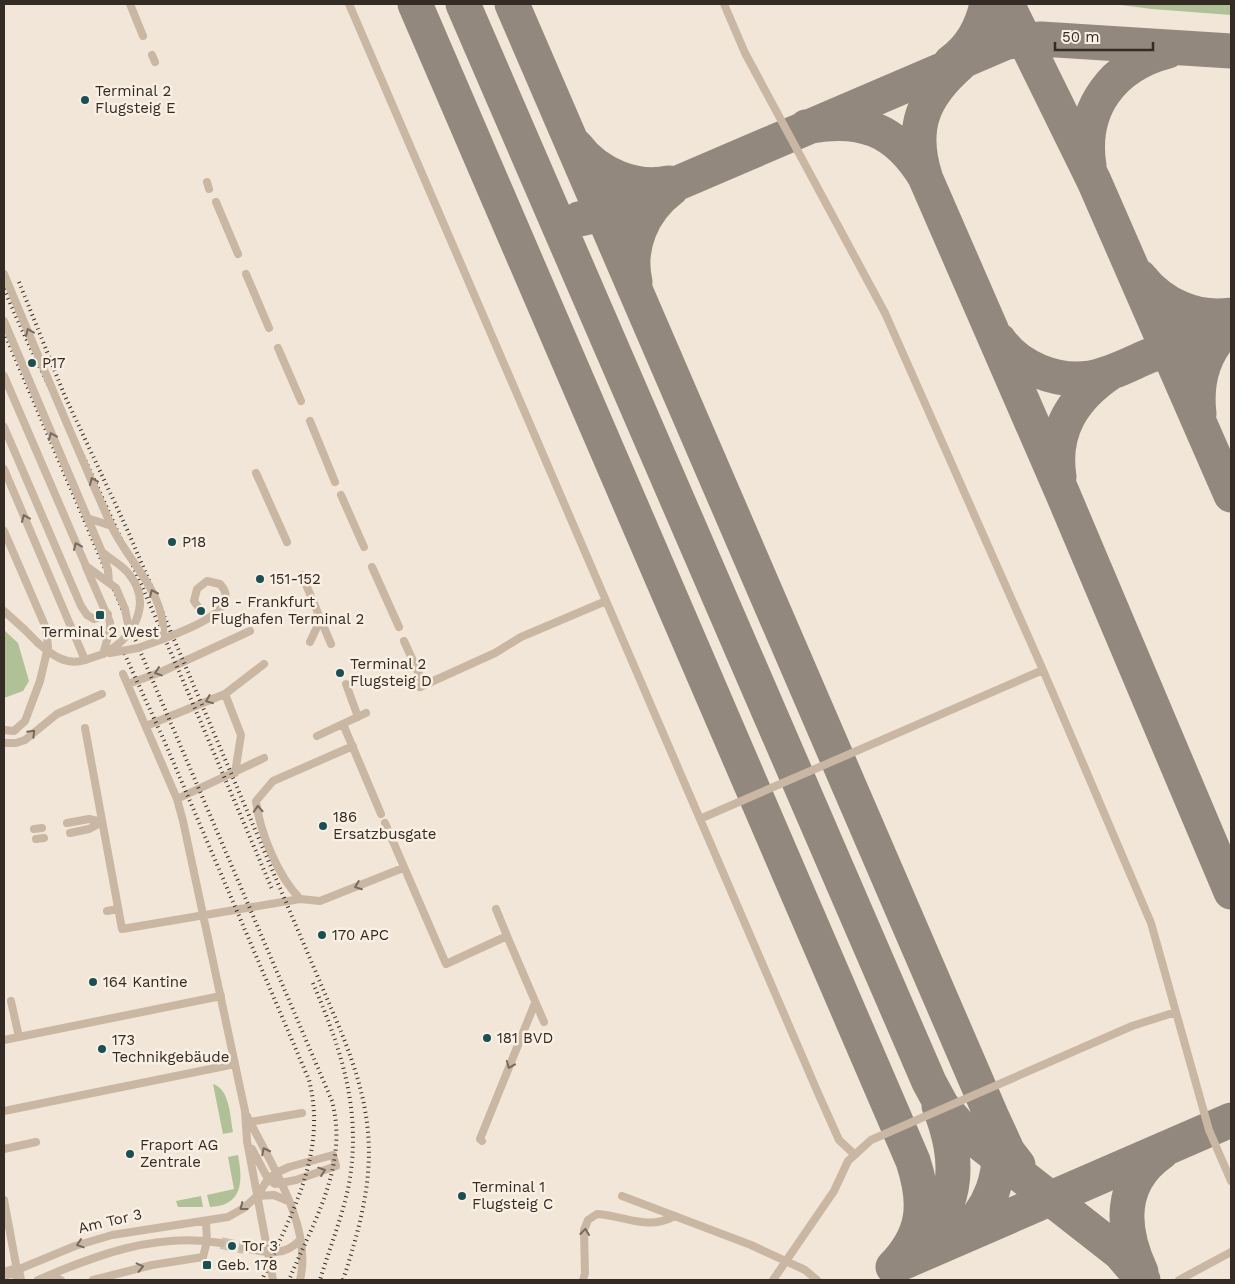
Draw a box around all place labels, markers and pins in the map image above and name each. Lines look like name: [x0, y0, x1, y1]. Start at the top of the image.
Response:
place label: Terminal 2 Flugsteig E: [95, 82, 175, 117]
marker: Terminal 2 Flugsteig E: [79, 94, 91, 106]
place label: P17: [42, 354, 65, 372]
marker: P17: [26, 357, 38, 369]
place label: P18: [182, 533, 206, 551]
marker: P18: [166, 536, 178, 548]
place label: 151-152: [270, 570, 321, 588]
marker: 151-152: [254, 573, 266, 585]
place label: P8 - Frankfurt Flughafen Terminal 2: [211, 593, 364, 628]
marker: P8 - Frankfurt Flughafen Terminal 2: [195, 605, 207, 617]
marker: Terminal 2 West: [94, 609, 106, 621]
place label: Terminal 2 West: [41, 623, 160, 641]
place label: Terminal 2 Flugsteig D: [350, 655, 432, 690]
marker: Terminal 2 Flugsteig D: [334, 667, 346, 679]
place label: 186 Ersatzbusgate: [333, 808, 436, 843]
marker: 186 Ersatzbusgate: [317, 820, 329, 832]
place label: 170 APC: [332, 926, 389, 944]
marker: 170 APC: [316, 929, 328, 941]
place label: 164 Kantine: [103, 973, 188, 991]
marker: 164 Kantine: [87, 976, 99, 988]
place label: 181 BVD: [497, 1029, 553, 1047]
place label: 173 Technikgebäude: [112, 1031, 229, 1066]
marker: 181 BVD: [481, 1032, 493, 1044]
marker: 173 Technikgebäude: [96, 1043, 108, 1055]
place label: Fraport AG Zentrale: [140, 1136, 218, 1171]
marker: Fraport AG Zentrale: [124, 1148, 136, 1160]
place label: Terminal 1 Flugsteig C: [472, 1178, 553, 1213]
marker: Terminal 1 Flugsteig C: [456, 1190, 468, 1202]
place label: Tor 3: [242, 1237, 278, 1255]
marker: Tor 3: [226, 1240, 238, 1252]
place label: Geb. 178: [217, 1256, 278, 1274]
marker: Geb. 178: [201, 1259, 213, 1271]

